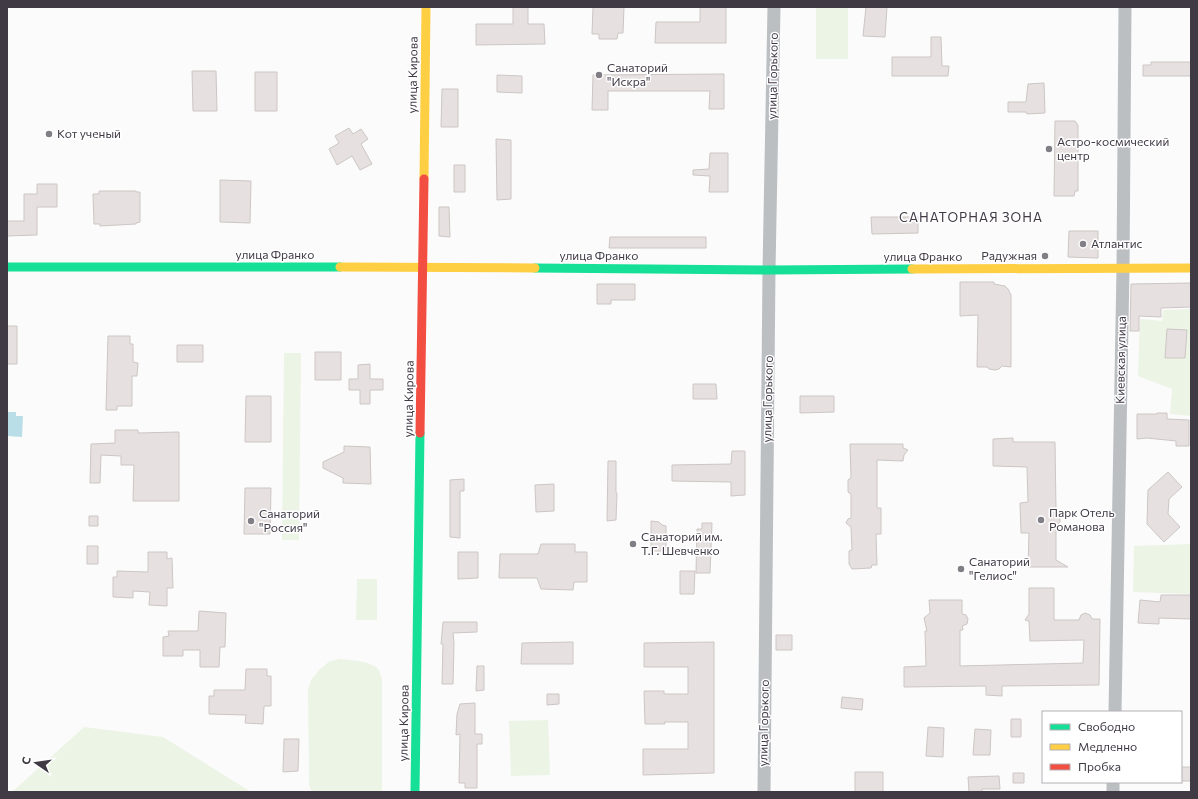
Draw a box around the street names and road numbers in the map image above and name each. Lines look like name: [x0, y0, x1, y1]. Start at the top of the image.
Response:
street label: улица Горького: [764, 32, 780, 120]
street label: улица Кирова: [404, 36, 420, 114]
street label: улица Франко: [236, 247, 314, 261]
street label: улица Франко: [560, 248, 638, 262]
street label: улица Франко: [884, 249, 962, 263]
street label: Киевская улица: [1112, 316, 1128, 404]
street label: улица Горького: [759, 355, 775, 443]
street label: улица Кирова: [400, 360, 416, 438]
street label: улица Горького: [755, 679, 771, 767]
street label: улица Кирова: [395, 684, 411, 762]

